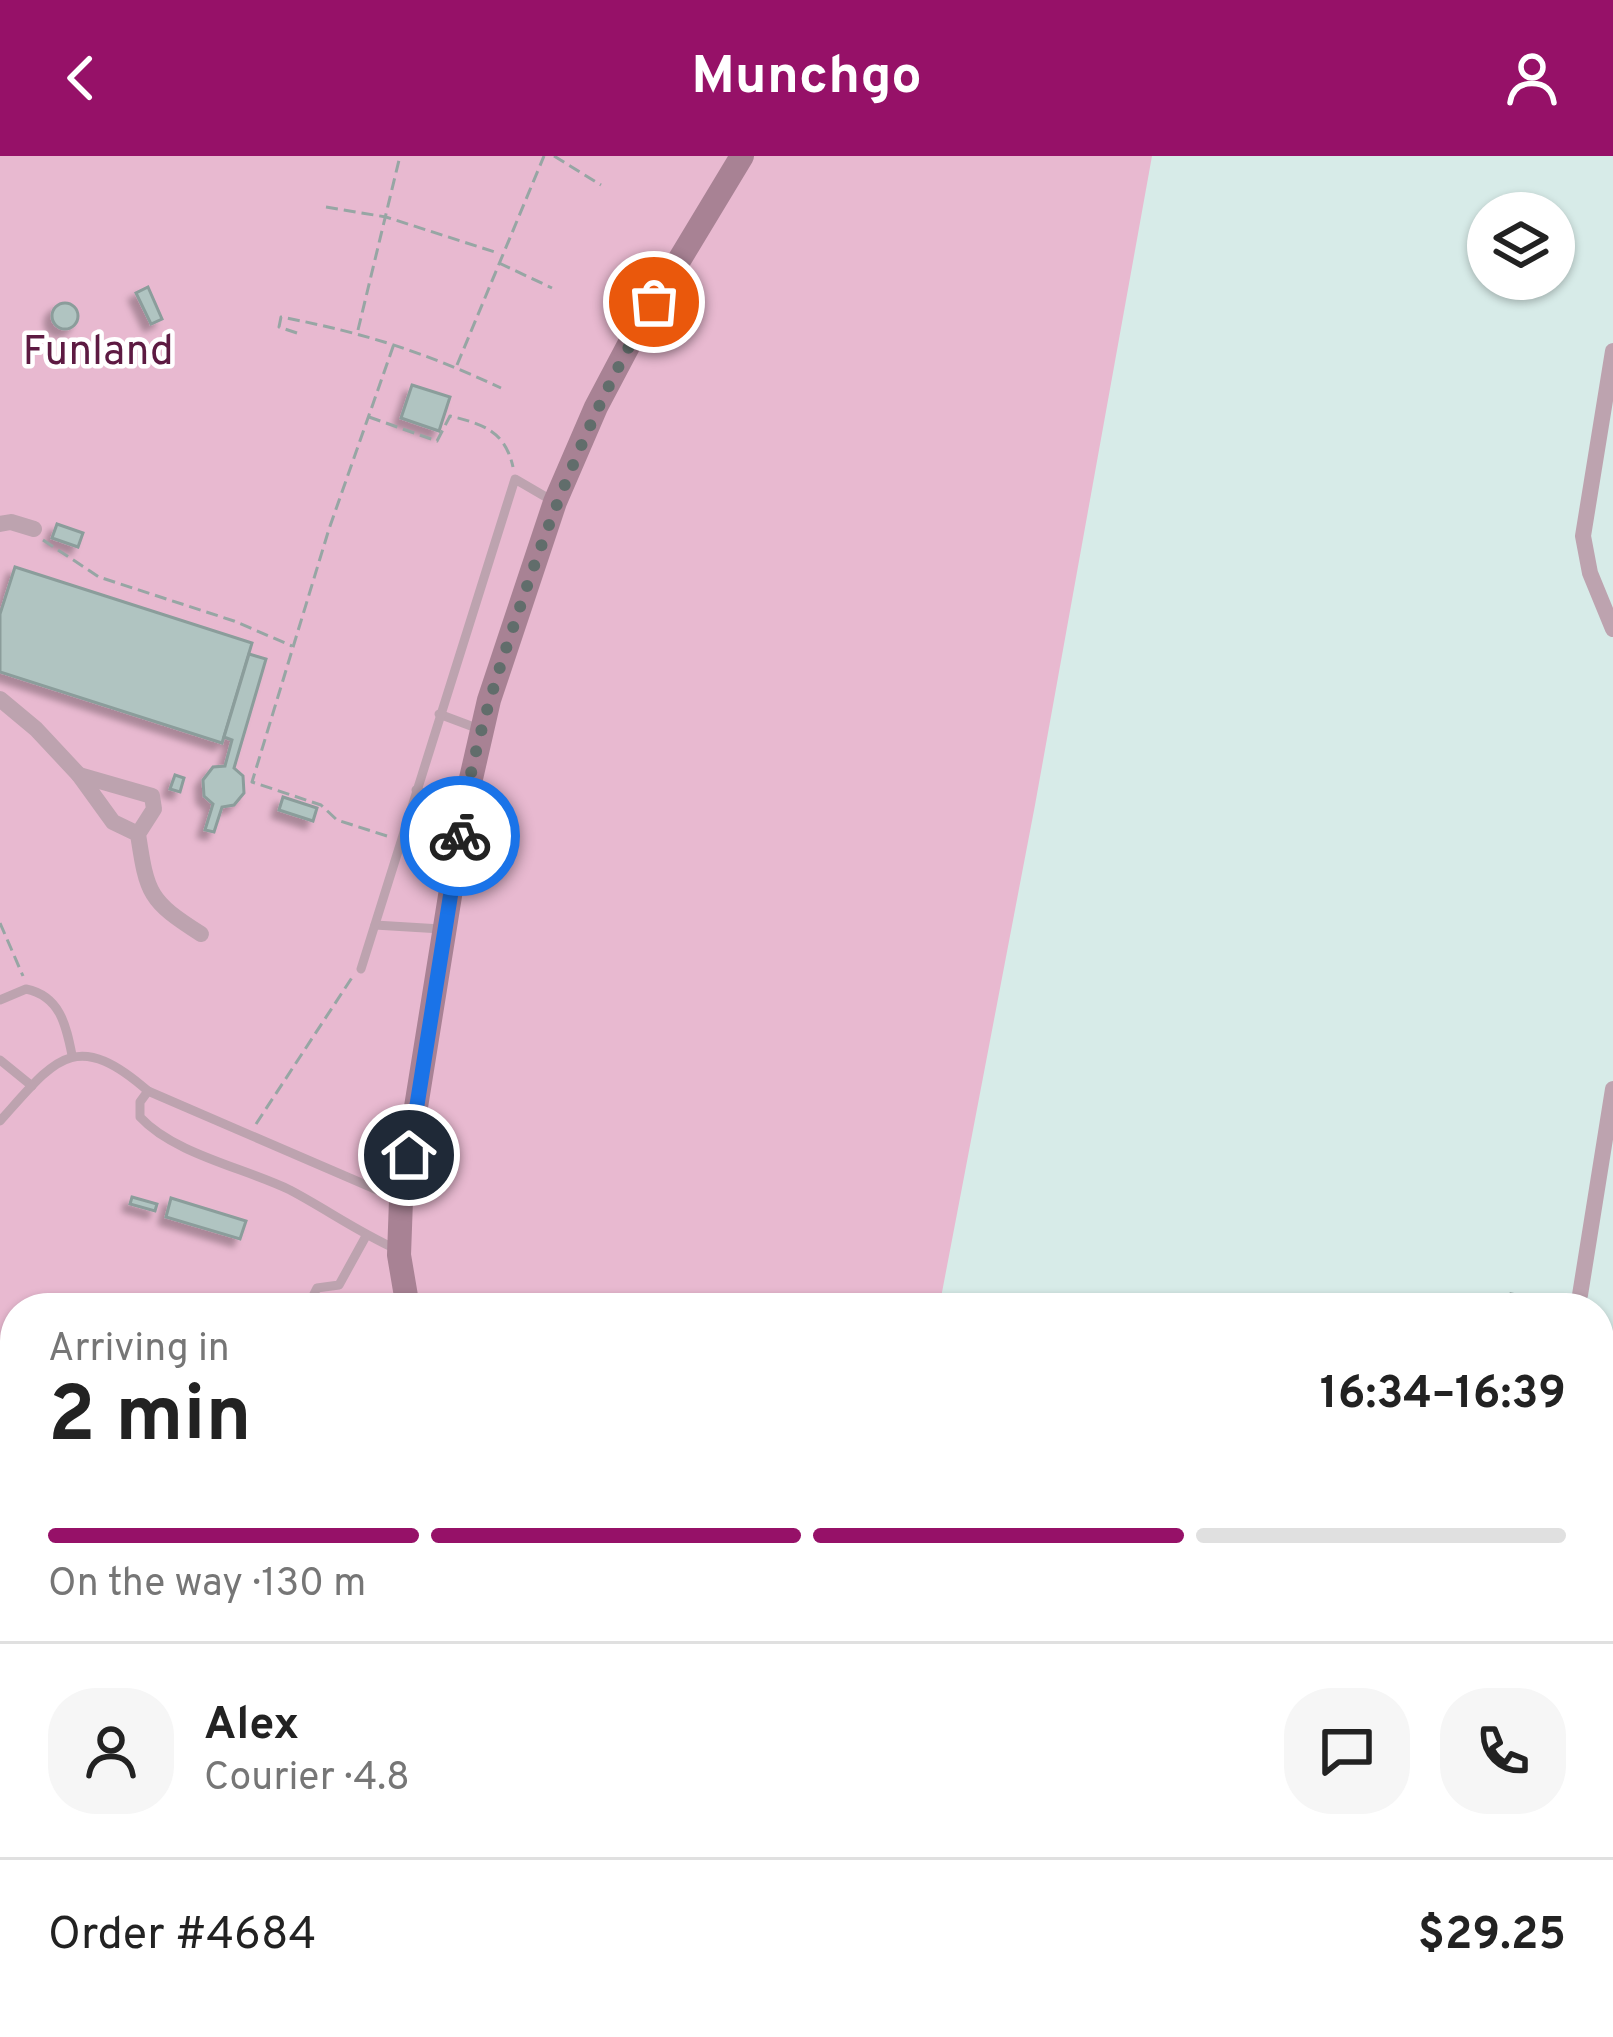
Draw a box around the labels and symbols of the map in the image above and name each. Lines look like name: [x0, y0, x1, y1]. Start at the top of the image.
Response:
pin: [603, 251, 705, 353]
park label: Funland: [22, 327, 174, 380]
courier: [400, 776, 520, 896]
pin: [358, 1104, 460, 1206]

